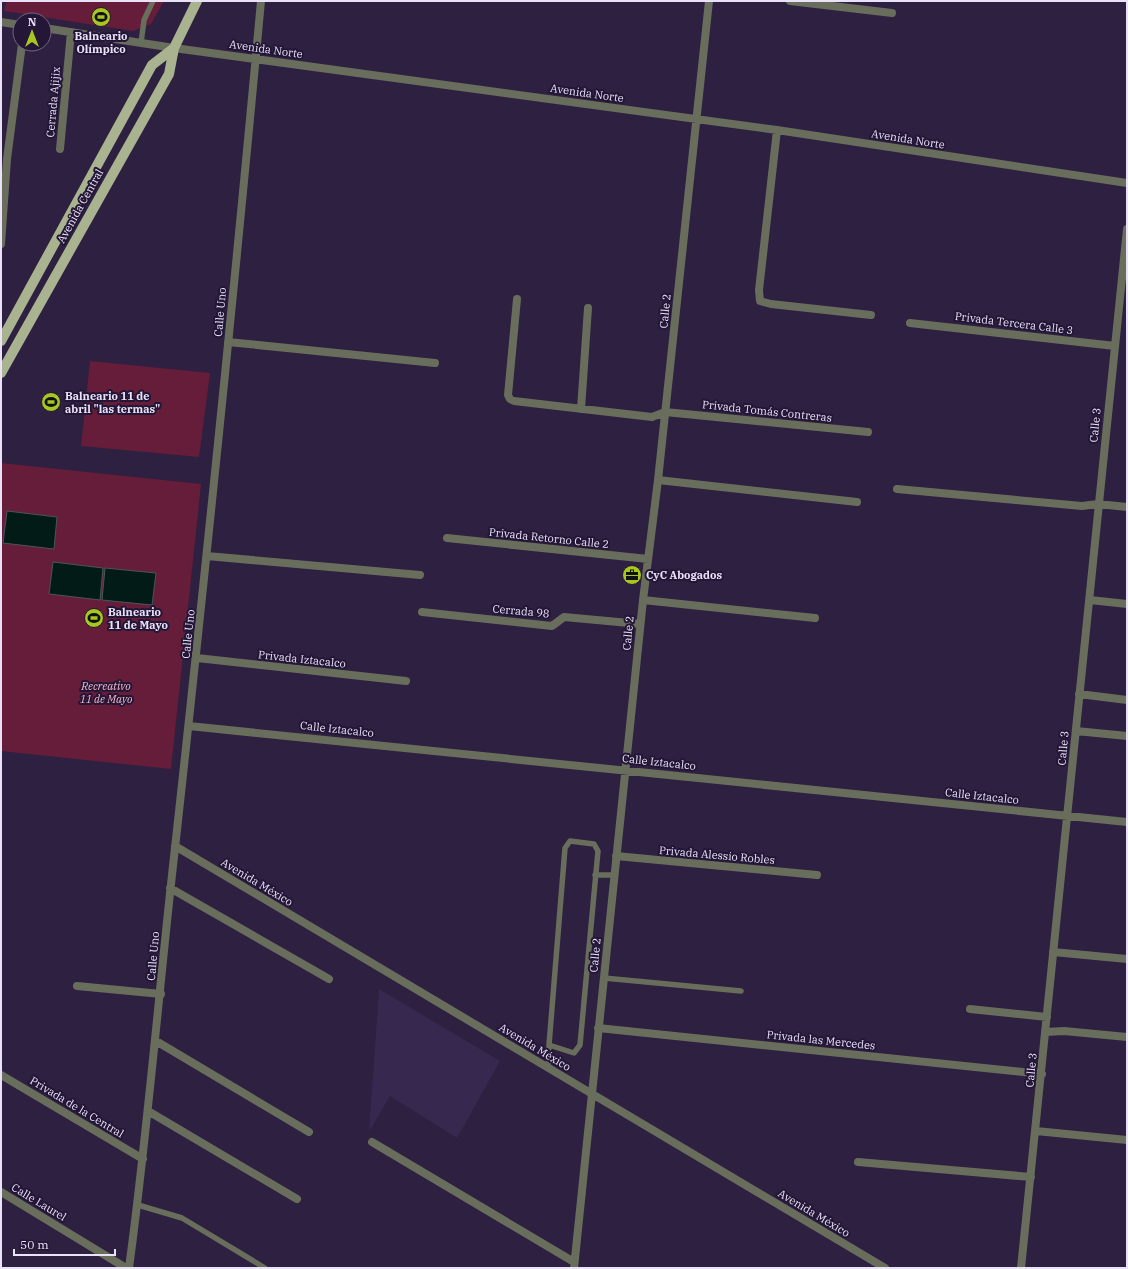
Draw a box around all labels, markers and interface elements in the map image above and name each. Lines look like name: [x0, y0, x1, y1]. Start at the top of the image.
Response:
sports icon: Balneario Olímpico: [90, 6, 112, 28]
north arrow: [12, 12, 52, 52]
text: N: [28, 15, 37, 29]
place label: Balneario Olímpico: [74, 29, 128, 56]
street label: Avenida Norte: [228, 37, 304, 61]
street label: Cerrada Ajijix: [43, 66, 63, 138]
street label: Avenida Norte: [549, 81, 625, 105]
street label: Avenida Norte: [870, 126, 946, 152]
street label: Avenida Central: [54, 166, 106, 246]
street label: Calle Uno: [211, 287, 229, 337]
street label: Calle 2: [656, 293, 674, 329]
street label: Privada Tercera Calle 3: [954, 309, 1074, 337]
place label: Balneario 11 de abril "las termas": [65, 389, 160, 416]
sports icon: Balneario 11 de abril "las termas": [40, 391, 62, 413]
street label: Privada Tomás Contreras: [701, 397, 833, 425]
street label: Calle 3: [1086, 407, 1104, 443]
street label: Privada Retorno Calle 2: [488, 525, 610, 551]
office icon: CyC Abogados: [621, 564, 643, 586]
place label: CyC Abogados: [646, 568, 722, 582]
street label: Cerrada 98: [492, 602, 550, 620]
place label: Balneario 11 de Mayo: [108, 605, 168, 632]
sports icon: Balneario 11 de Mayo: [83, 607, 105, 629]
street label: Calle Uno: [178, 609, 198, 659]
street label: Calle 2: [619, 615, 637, 651]
street label: Privada Iztacalco: [257, 647, 347, 671]
park label: Recreativo 11 de Mayo: [80, 679, 133, 706]
street label: Calle Iztacalco: [299, 718, 375, 740]
street label: Calle 3: [1055, 730, 1071, 766]
street label: Calle Iztacalco: [621, 751, 697, 773]
street label: Calle Iztacalco: [944, 785, 1020, 807]
street label: Privada Alessio Robles: [659, 843, 775, 867]
street label: Avenida México: [218, 855, 296, 909]
street label: Calle Uno: [144, 931, 162, 981]
street label: Calle 2: [586, 937, 604, 973]
street label: Avenida México: [496, 1020, 574, 1074]
street label: Privada las Mercedes: [766, 1027, 876, 1053]
street label: Calle 3: [1022, 1052, 1040, 1088]
street label: Privada de la Central: [27, 1073, 127, 1141]
street label: Calle Laurel: [9, 1180, 69, 1224]
street label: Avenida México: [775, 1186, 853, 1240]
scale bar: [14, 1231, 115, 1257]
text: 50 m: [20, 1237, 49, 1252]

